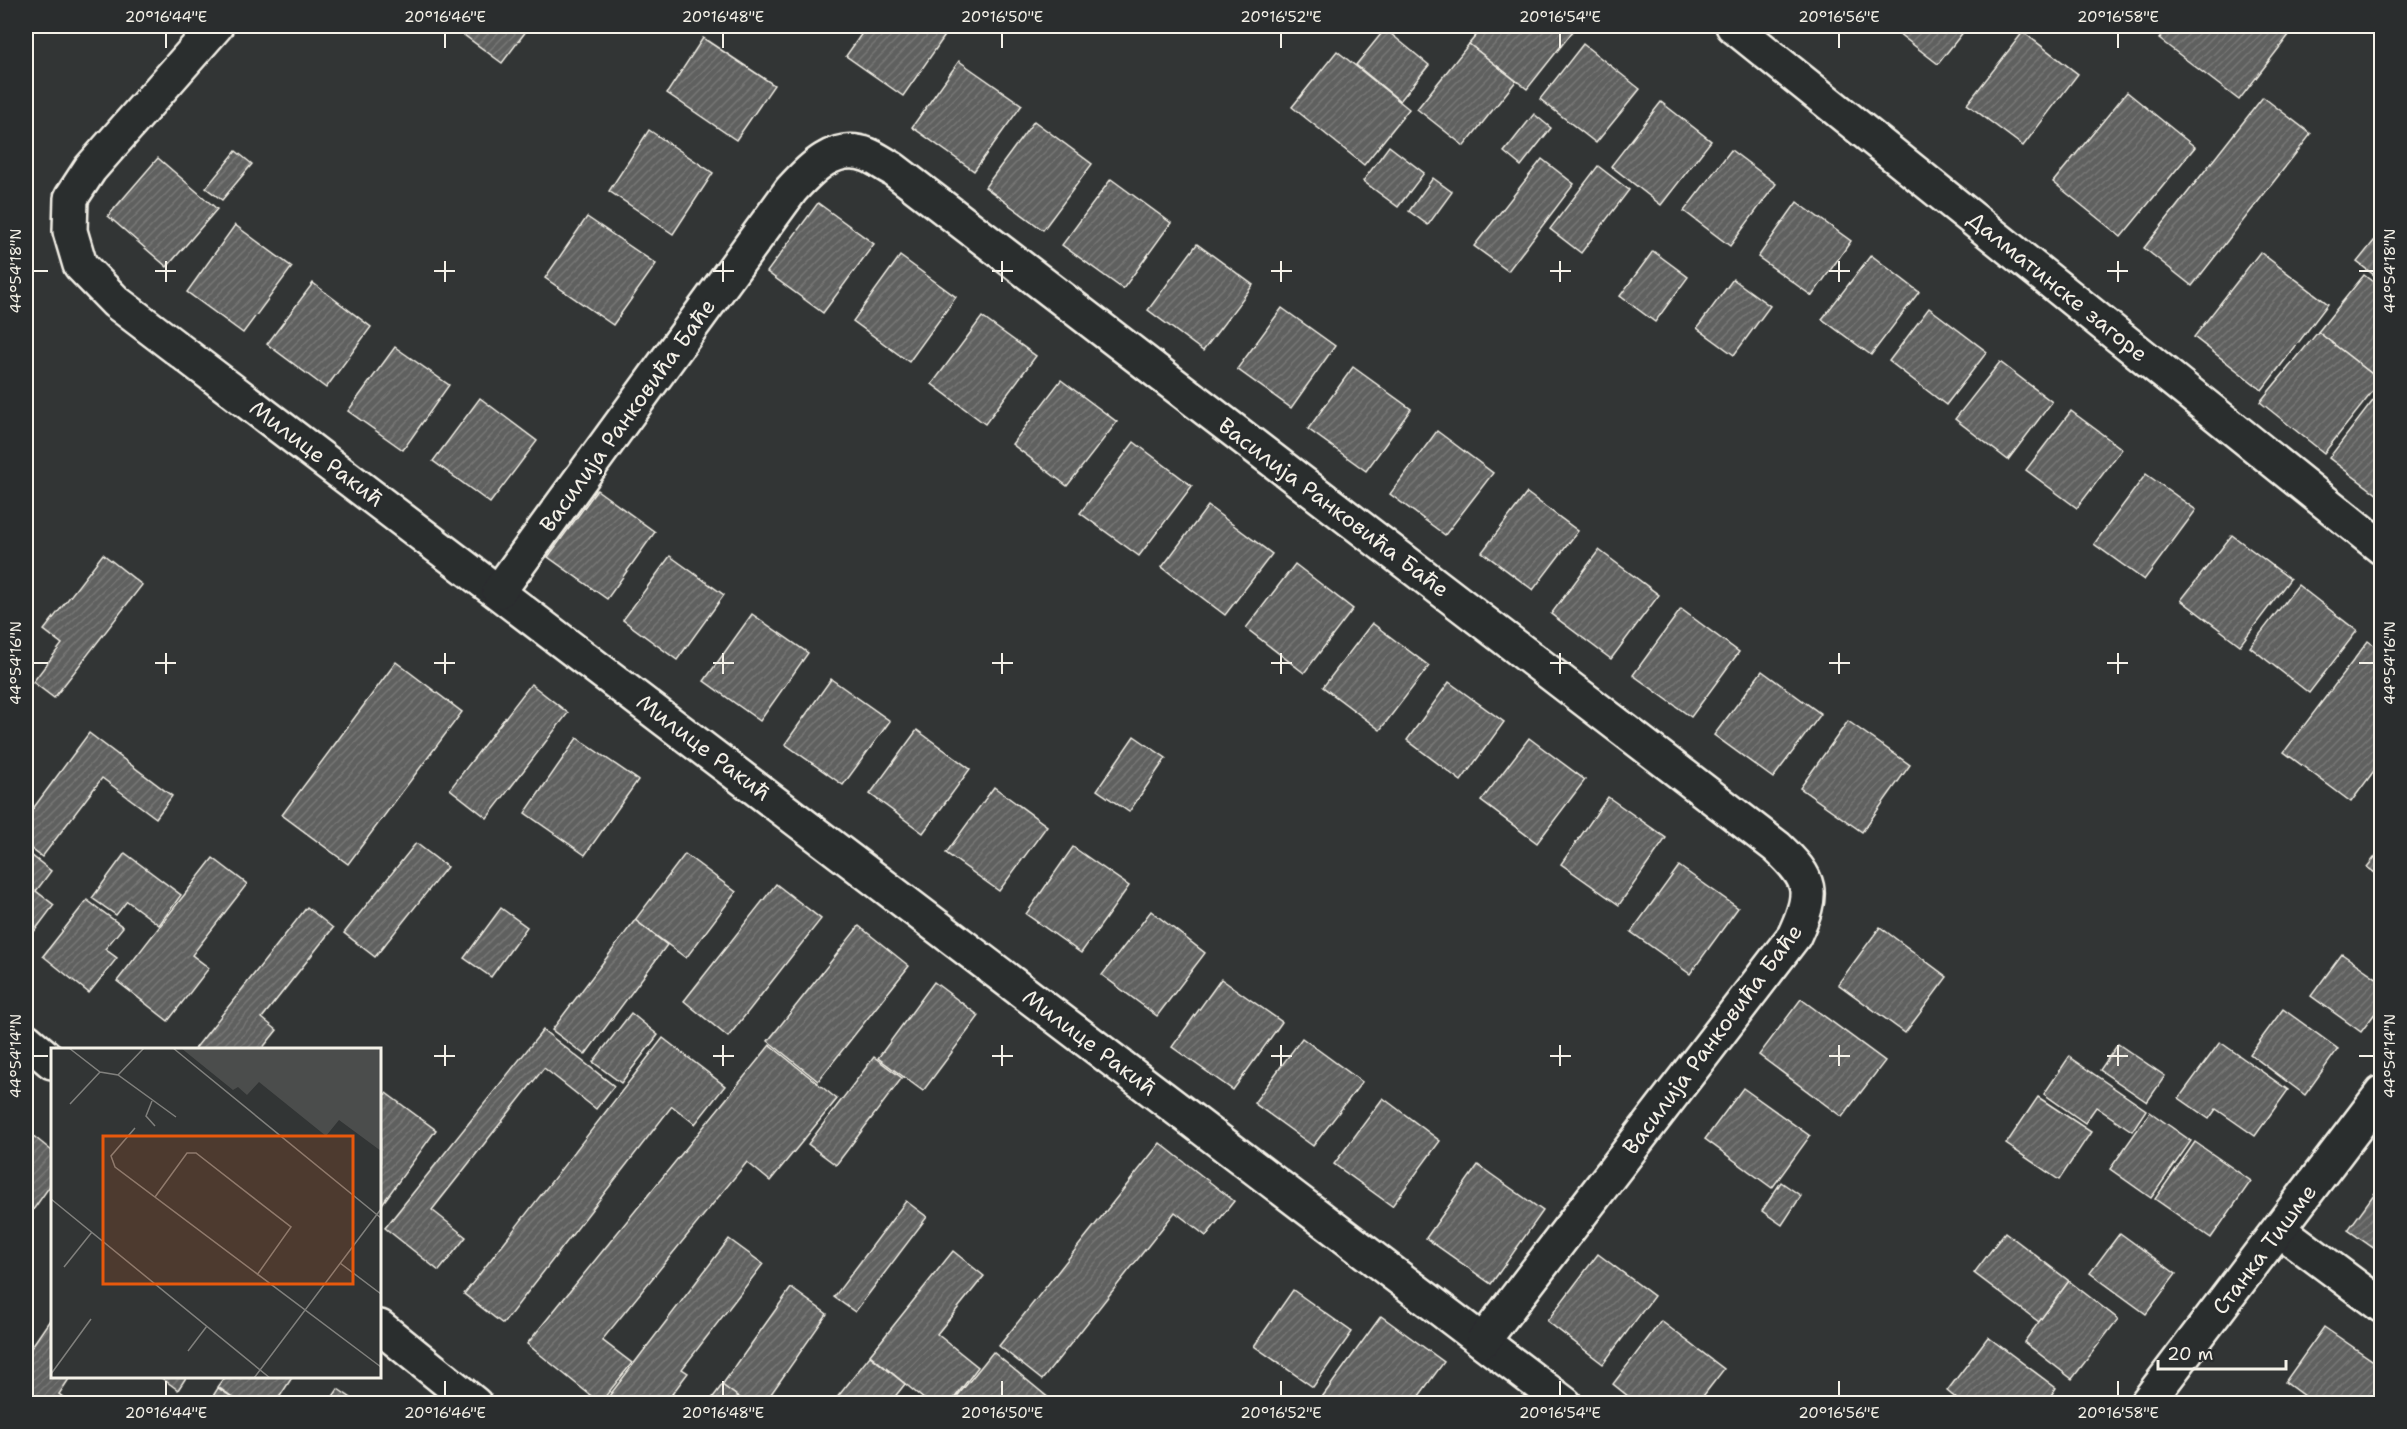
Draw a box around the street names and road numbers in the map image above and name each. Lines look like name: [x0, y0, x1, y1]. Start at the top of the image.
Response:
street label: Далматинске загоре: [1961, 205, 2154, 368]
street label: Василија Ранковића Баће: [533, 293, 722, 538]
street label: Милице Ракић: [244, 393, 390, 513]
street label: Василија Ранковића Баће: [1212, 411, 1455, 604]
street label: Милице Ракић: [631, 687, 777, 807]
street label: Василија Ранковића Баће: [1616, 918, 1809, 1161]
street label: Милице Ракић: [1017, 982, 1163, 1102]
street label: Станка Тишме: [2206, 1178, 2323, 1321]

